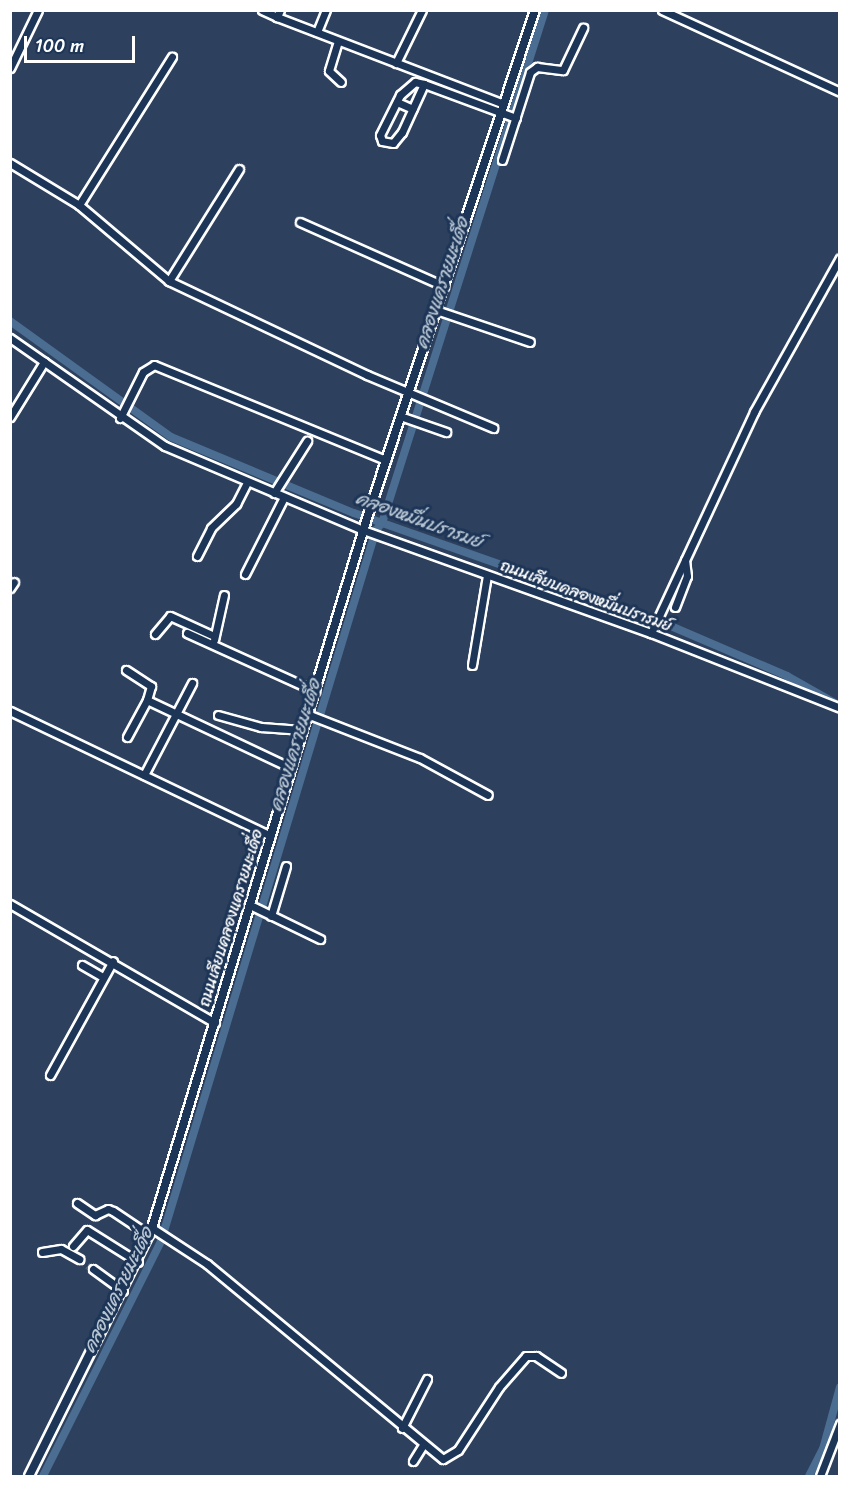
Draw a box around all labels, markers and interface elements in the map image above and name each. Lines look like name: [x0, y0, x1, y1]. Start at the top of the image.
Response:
scale bar: [27, 24, 138, 62]
text: 100 m: [35, 30, 84, 62]
water label: คลองแครายมะเดื่อ: [411, 215, 473, 351]
water label: คลองหมื่นปรารมย์: [353, 487, 485, 553]
street label: ถนนเลียบคลองหมื่นปรารมย์: [498, 556, 674, 636]
water label: คลองแครายมะเดื่อ: [265, 677, 325, 813]
street label: ถนนเลียบคลองแครายมะเดื่อ: [195, 827, 267, 1009]
water label: คลองแครายมะเดื่อ: [78, 1224, 158, 1356]

